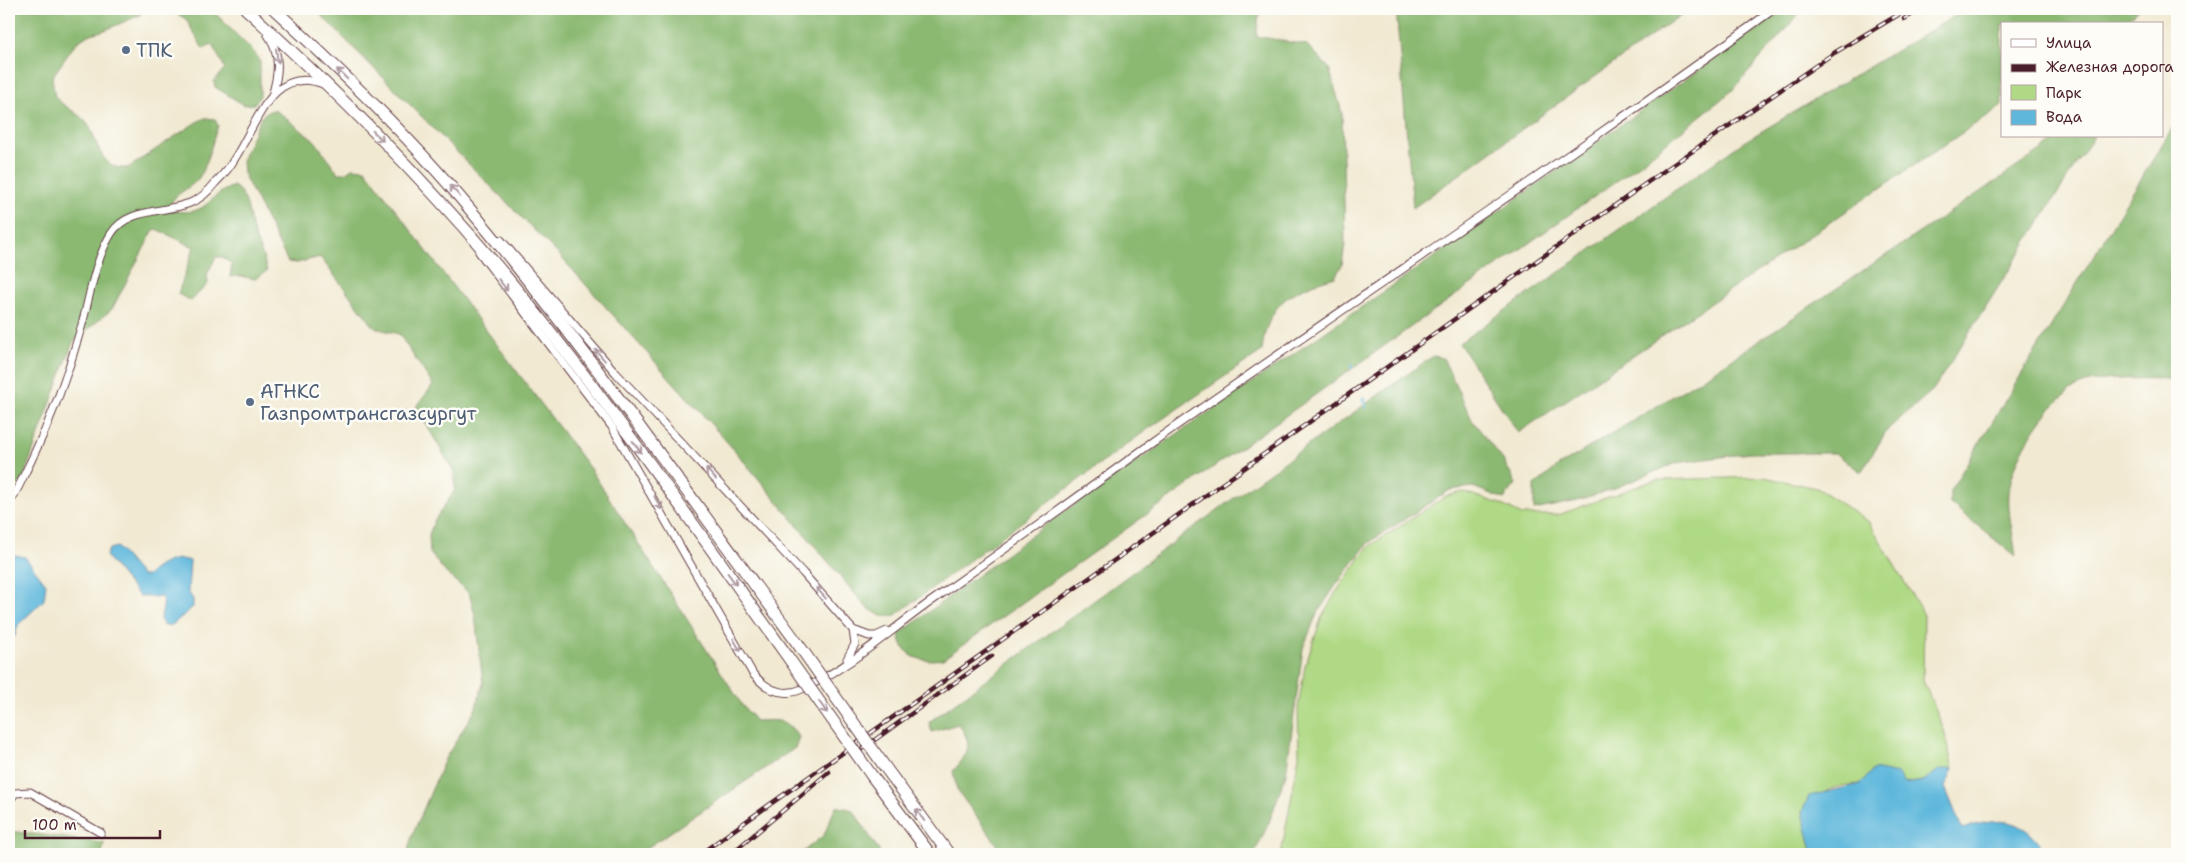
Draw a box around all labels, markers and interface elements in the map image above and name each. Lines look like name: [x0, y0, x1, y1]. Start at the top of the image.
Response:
legend: [2001, 22, 2164, 138]
text: Улица: [2046, 33, 2092, 53]
place label: ТПК: [136, 38, 173, 63]
marker: ТПК: [120, 44, 132, 56]
one-way arrow: [272, 48, 282, 64]
text: Железная дорога: [2046, 57, 2174, 77]
one-way arrow: [336, 68, 348, 80]
text: Парк: [2046, 83, 2082, 103]
text: Вода: [2046, 107, 2083, 127]
one-way arrow: [371, 130, 384, 142]
one-way arrow: [449, 185, 460, 198]
one-way arrow: [498, 279, 509, 292]
one-way arrow: [595, 348, 606, 361]
place label: АГНКС Газпромтрансгазсургут: [260, 379, 477, 426]
marker: АГНКС Газпромтрансгазсургут: [244, 396, 256, 408]
one-way arrow: [632, 440, 643, 453]
one-way arrow: [705, 467, 717, 480]
one-way arrow: [653, 496, 663, 510]
one-way arrow: [727, 572, 737, 586]
one-way arrow: [816, 587, 827, 600]
one-way arrow: [732, 638, 742, 652]
one-way arrow: [818, 700, 829, 713]
scale bar: [25, 808, 160, 840]
one-way arrow: [915, 808, 925, 822]
text: 100 m: [32, 815, 77, 835]

